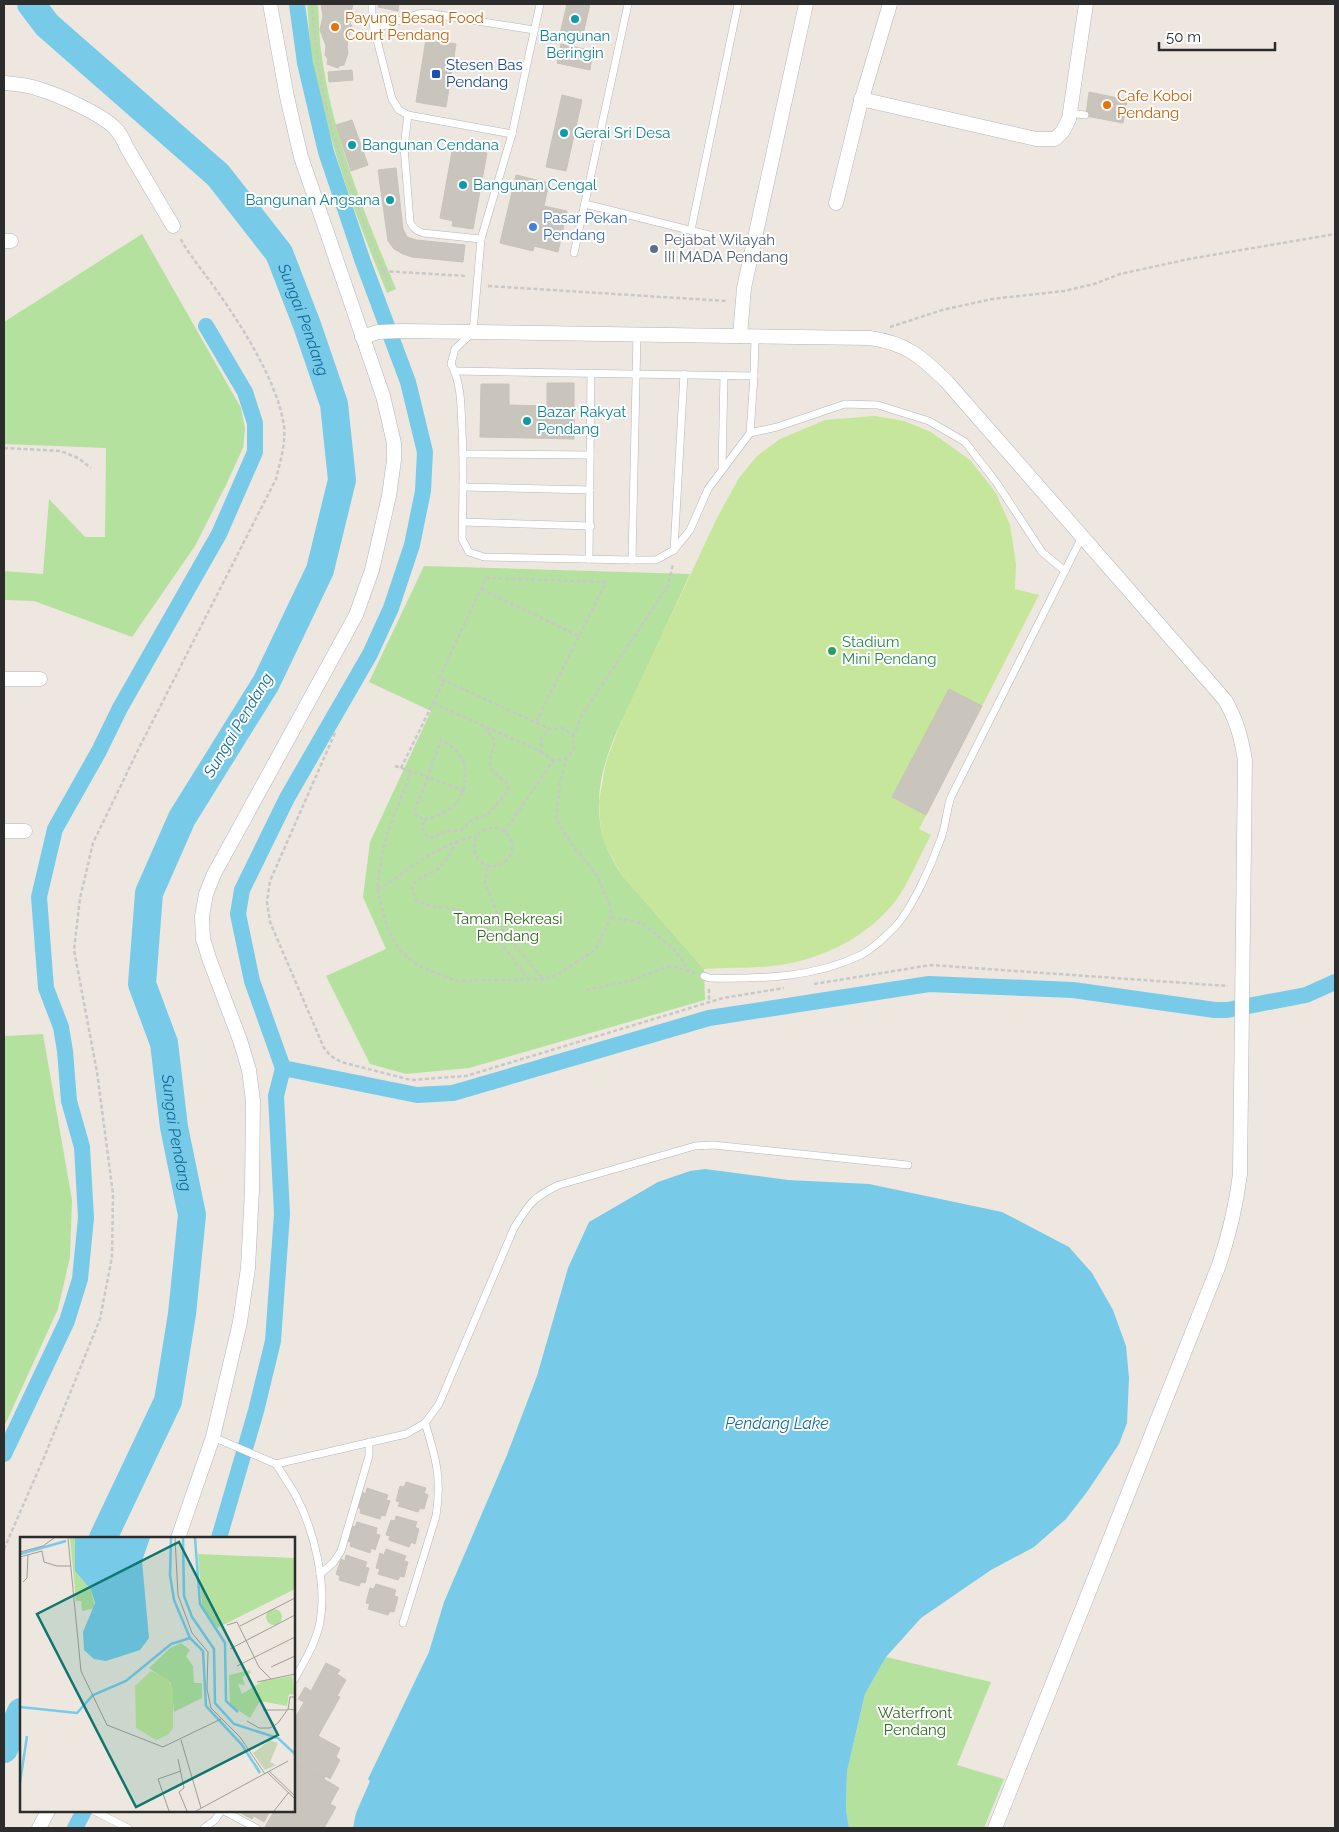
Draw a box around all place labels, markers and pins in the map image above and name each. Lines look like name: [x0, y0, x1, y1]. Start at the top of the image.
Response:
place label: Payung Besaq Food Court Pendang: [345, 9, 484, 44]
marker: Bangunan Beringin: [569, 13, 581, 25]
marker: Payung Besaq Food Court Pendang: [329, 21, 341, 33]
place label: Bangunan Beringin: [540, 27, 610, 62]
place label: Stesen Bas Pendang: [446, 56, 523, 91]
marker: Stesen Bas Pendang: [430, 68, 442, 80]
place label: Cafe Koboi Pendang: [1117, 87, 1192, 122]
marker: Cafe Koboi Pendang: [1101, 99, 1113, 111]
place label: Gerai Sri Desa: [574, 124, 670, 142]
marker: Gerai Sri Desa: [558, 127, 570, 139]
place label: Bangunan Cendana: [362, 136, 499, 154]
marker: Bangunan Cendana: [346, 139, 358, 151]
place label: Bangunan Cengal: [473, 176, 598, 194]
marker: Bangunan Cengal: [457, 179, 469, 191]
place label: Bangunan Angsana: [245, 191, 380, 209]
marker: Bangunan Angsana: [384, 194, 396, 206]
place label: Pasar Pekan Pendang: [543, 209, 627, 244]
marker: Pasar Pekan Pendang: [527, 221, 539, 233]
place label: Pejabat Wilayah III MADA Pendang: [664, 231, 788, 266]
marker: Pejabat Wilayah III MADA Pendang: [648, 243, 660, 255]
place label: Bazar Rakyat Pendang: [537, 403, 626, 438]
marker: Bazar Rakyat Pendang: [521, 415, 533, 427]
place label: Stadium Mini Pendang: [842, 633, 937, 668]
marker: Stadium Mini Pendang: [826, 645, 838, 657]

